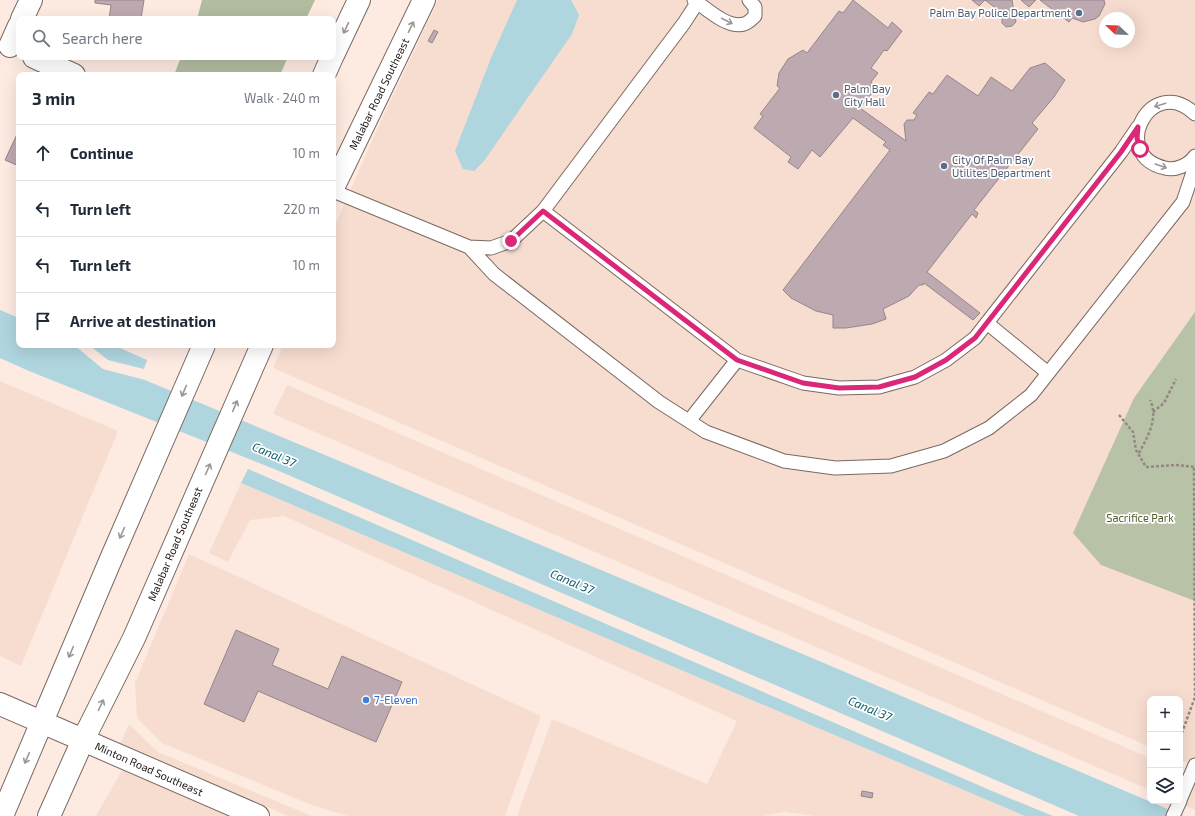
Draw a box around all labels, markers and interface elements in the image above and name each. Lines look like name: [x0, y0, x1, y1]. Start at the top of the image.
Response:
place label: Palm Bay Police Department: [930, 6, 1071, 19]
marker: Palm Bay Police Department: [1074, 8, 1084, 18]
north arrow: [1099, 12, 1135, 48]
search box: [16, 16, 336, 60]
one-way arrow: [720, 18, 732, 25]
one-way arrow: [342, 21, 349, 33]
one-way arrow: [408, 21, 415, 33]
icon: search: [30, 27, 52, 49]
text: Search here: [62, 29, 143, 47]
street label: Malabar Road Southeast: [346, 36, 411, 152]
place label: Palm Bay City Hall: [844, 82, 891, 108]
text: 3 min: [32, 88, 75, 108]
text: Walk · 240 m: [244, 90, 320, 106]
marker: Palm Bay City Hall: [831, 90, 841, 100]
one-way arrow: [1154, 102, 1167, 109]
route start: [1131, 140, 1149, 158]
icon: ahead: [32, 142, 54, 164]
text: Continue: [70, 144, 133, 162]
text: 10 m: [293, 145, 320, 161]
place label: City Of Palm Bay Utilites Department: [952, 153, 1051, 179]
marker: City Of Palm Bay Utilites Department: [939, 161, 949, 171]
one-way arrow: [1154, 163, 1166, 171]
icon: left: [32, 198, 54, 220]
text: Turn left: [70, 200, 131, 218]
text: 220 m: [283, 201, 320, 217]
route end: [502, 232, 520, 250]
icon: left: [32, 254, 54, 276]
text: Turn left: [70, 256, 131, 274]
text: 10 m: [293, 257, 320, 273]
icon: arrive: [32, 310, 54, 332]
text: Arrive at destination: [70, 312, 216, 330]
one-way arrow: [180, 385, 187, 397]
one-way arrow: [232, 400, 240, 412]
water label: Canal 37: [250, 439, 299, 470]
one-way arrow: [205, 463, 212, 475]
street label: Malabar Road Southeast: [145, 485, 204, 603]
park label: Sacrifice Park: [1106, 511, 1174, 524]
one-way arrow: [118, 526, 125, 538]
water label: Canal 37: [548, 566, 597, 597]
one-way arrow: [67, 646, 75, 658]
place label: 7-Eleven: [374, 693, 418, 706]
water label: Canal 37: [846, 693, 895, 724]
marker: 7-Eleven: [361, 695, 371, 705]
map controls: [1147, 696, 1183, 804]
button: +: [1147, 696, 1183, 732]
one-way arrow: [98, 699, 105, 711]
button: −: [1147, 732, 1183, 768]
street label: Minton Road Southeast: [93, 739, 205, 798]
one-way arrow: [22, 752, 30, 764]
button: layers: [1147, 768, 1183, 804]

